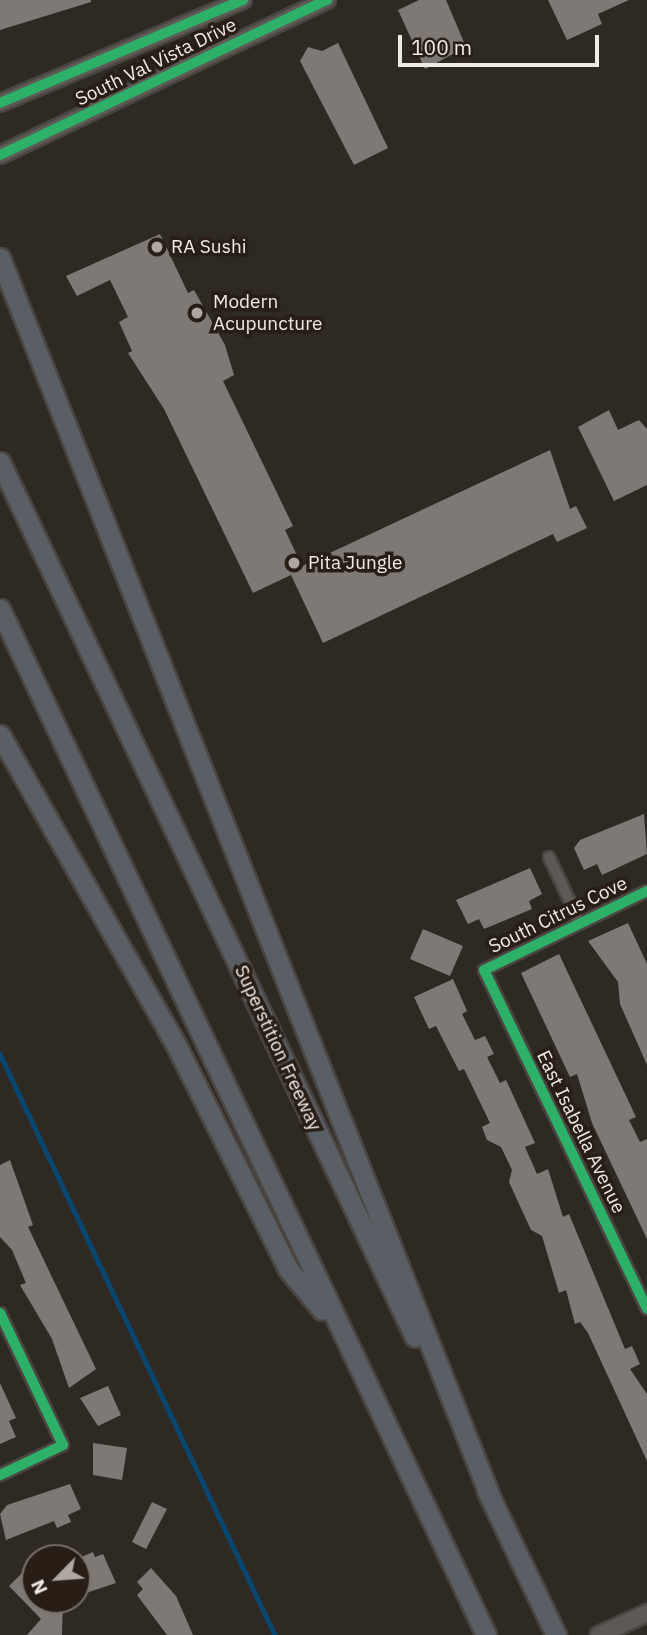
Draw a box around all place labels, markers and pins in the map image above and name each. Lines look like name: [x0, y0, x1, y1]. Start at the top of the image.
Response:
place label: RA Sushi: [171, 236, 246, 258]
marker: RA Sushi: [149, 239, 165, 255]
place label: Modern Acupuncture: [213, 291, 322, 335]
marker: Modern Acupuncture: [187, 303, 207, 323]
place label: Pita Jungle: [308, 552, 402, 574]
marker: Pita Jungle: [286, 555, 302, 571]

